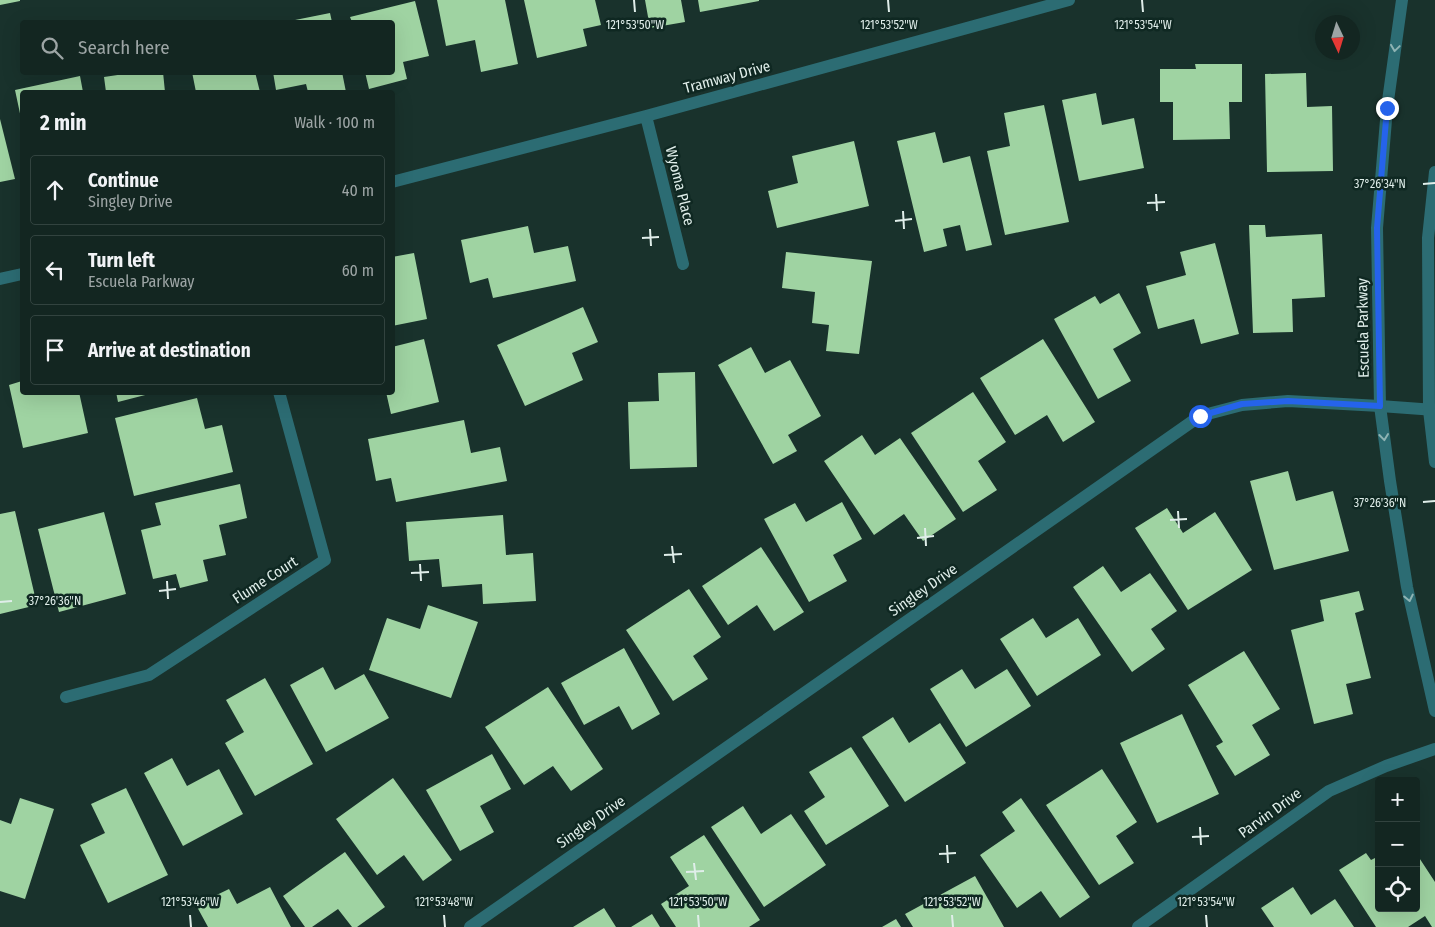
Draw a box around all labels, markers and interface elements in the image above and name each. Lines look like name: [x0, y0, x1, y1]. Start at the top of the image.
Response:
north arrow: [1315, 15, 1360, 60]
text: 121°53'50"W: [606, 18, 664, 32]
text: 121°53'52"W: [860, 18, 918, 32]
text: 121°53'54"W: [1114, 18, 1172, 32]
search box: [20, 20, 395, 75]
icon: search: [38, 34, 66, 62]
text: Search here: [78, 36, 170, 59]
one-way arrow: [1390, 45, 1401, 53]
street label: Tramway Drive: [682, 57, 772, 97]
route end: [1376, 97, 1399, 120]
text: 2 min: [40, 110, 87, 136]
text: Walk · 100 m: [294, 113, 375, 132]
street label: Wyoma Place: [662, 145, 698, 227]
text: Continue: [88, 169, 159, 192]
icon: ahead: [41, 176, 69, 204]
text: 37°26'34"N: [1354, 177, 1406, 191]
text: 40 m: [342, 181, 374, 200]
text: Singley Drive: [88, 192, 173, 211]
text: Turn left: [88, 249, 155, 272]
icon: left: [41, 256, 69, 284]
text: 60 m: [342, 261, 374, 280]
text: Escuela Parkway: [88, 272, 194, 291]
street label: Escuela Parkway: [1353, 278, 1373, 378]
icon: arrive: [41, 336, 69, 364]
text: Arrive at destination: [88, 339, 251, 362]
route start: [1189, 405, 1212, 428]
one-way arrow: [1378, 433, 1389, 441]
text: 37°26'36"N: [1354, 496, 1406, 510]
street label: Flume Court: [229, 552, 301, 608]
street label: Singley Drive: [885, 560, 961, 620]
one-way arrow: [1404, 593, 1414, 602]
text: 37°26'36"N: [29, 594, 81, 608]
map controls: [1375, 777, 1420, 912]
button: +: [1375, 777, 1420, 822]
street label: Parvin Drive: [1235, 784, 1305, 842]
street label: Singley Drive: [553, 792, 629, 852]
button: −: [1375, 822, 1420, 867]
button: locate: [1375, 867, 1420, 912]
text: 121°53'46"W: [161, 895, 219, 909]
text: 121°53'48"W: [415, 895, 473, 909]
text: 121°53'50"W: [669, 895, 727, 909]
text: 121°53'52"W: [923, 895, 981, 909]
text: 121°53'54"W: [1177, 895, 1235, 909]

